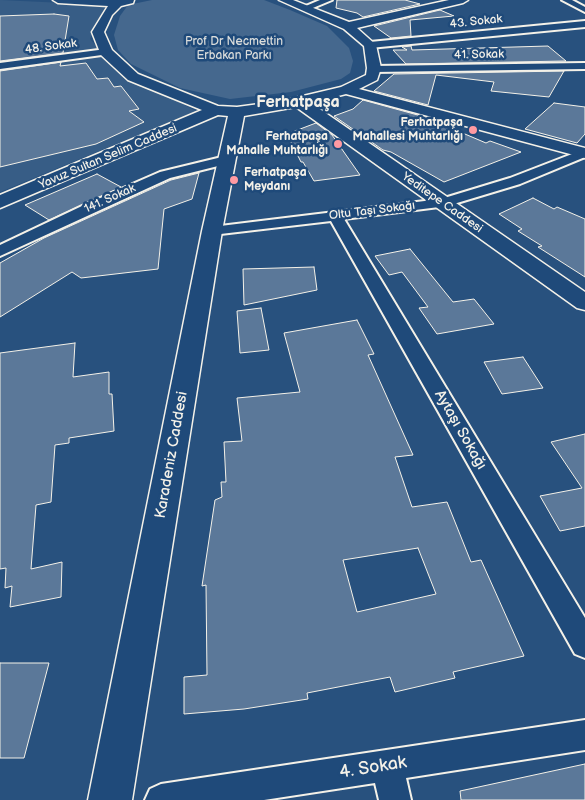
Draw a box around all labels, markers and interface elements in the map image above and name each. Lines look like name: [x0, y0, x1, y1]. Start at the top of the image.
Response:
street label: 43. Sokak: [449, 12, 503, 32]
park label: Prof Dr Necmettin Erbakan Parkı: [185, 35, 283, 63]
street label: 48. Sokak: [24, 36, 78, 58]
street label: 41. Sokak: [454, 47, 504, 63]
district label: Ferhatpaşa: [256, 93, 340, 113]
place label: Ferhatpaşa Mahallesi Muhtarlığı: [352, 116, 463, 144]
street label: Yavuz Sultan Selim Caddesi: [37, 121, 179, 193]
marker: Ferhatpaşa Mahallesi Muhtarlığı: [467, 124, 479, 136]
place label: Ferhatpaşa Mahalle Muhtarlığı: [226, 130, 328, 158]
marker: Ferhatpaşa Mahalle Muhtarlığı: [332, 138, 344, 150]
place label: Ferhatpaşa Meydanı: [244, 166, 307, 194]
street label: Yeditepe Caddesi: [399, 170, 485, 236]
marker: Ferhatpaşa Meydanı: [228, 174, 240, 186]
street label: 141. Sokak: [82, 181, 138, 217]
street label: Oltu Taşı Sokağı: [328, 199, 416, 223]
street label: Aytaşı Sokağı: [430, 387, 490, 473]
street label: Karadeniz Caddesi: [152, 390, 192, 520]
street label: 4. Sokak: [338, 752, 408, 784]

